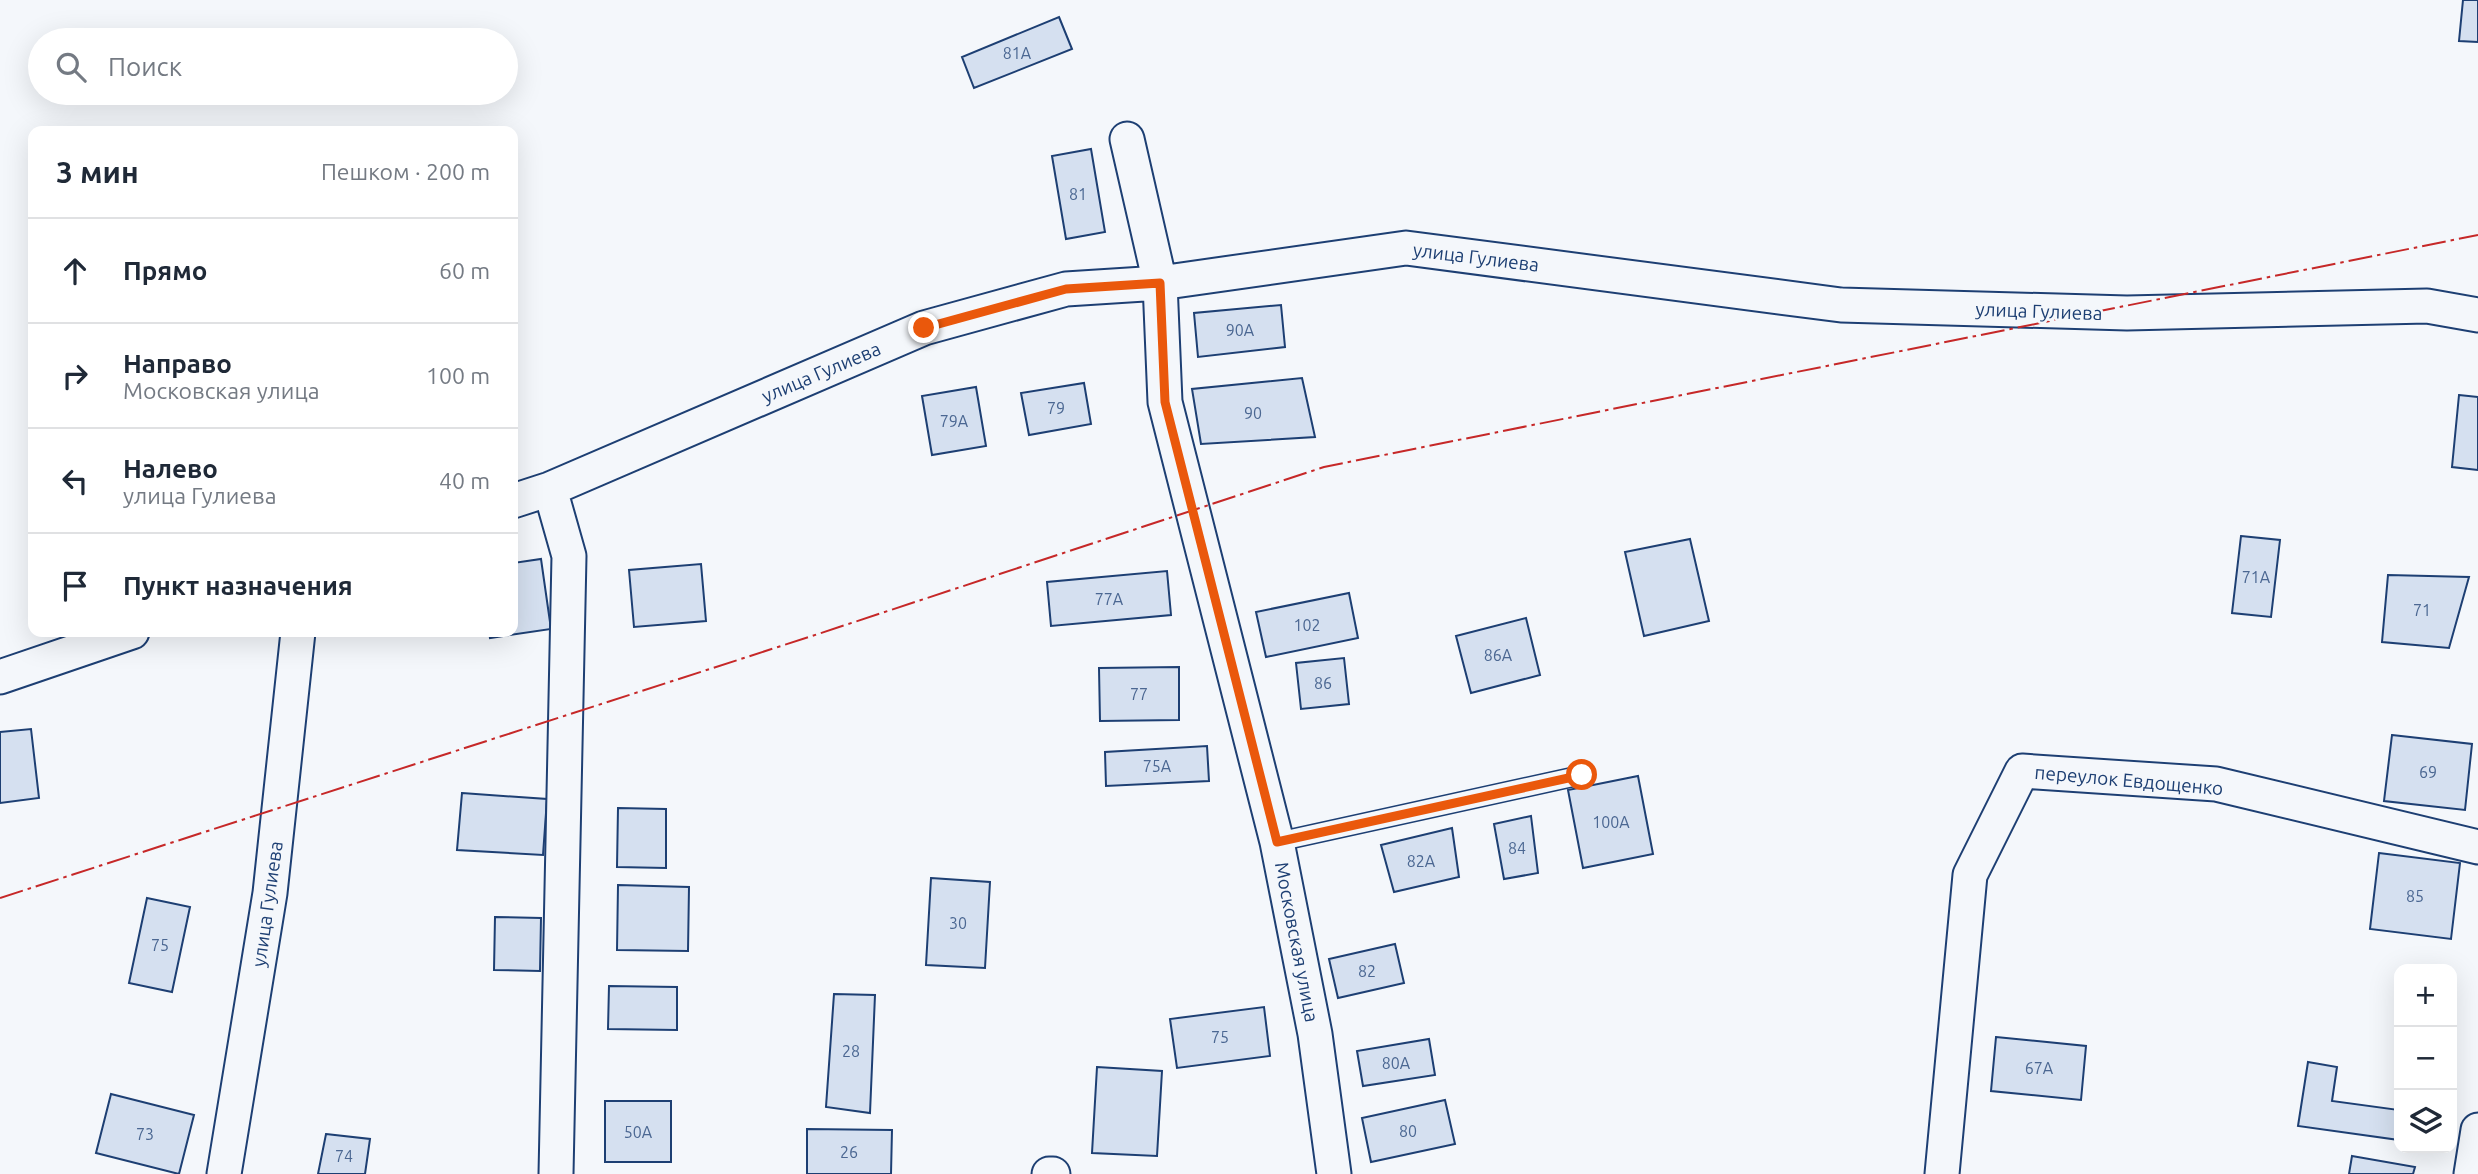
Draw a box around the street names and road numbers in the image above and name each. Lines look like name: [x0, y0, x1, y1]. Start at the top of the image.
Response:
street label: улица Гулиева: [1412, 238, 1540, 276]
street label: улица Гулиева: [1975, 298, 2103, 324]
street label: улица Гулиева: [758, 337, 884, 407]
street label: переулок Евдощенко: [2034, 761, 2224, 799]
street label: улица Гулиева: [247, 840, 287, 968]
street label: Московская улица: [1271, 860, 1323, 1024]

